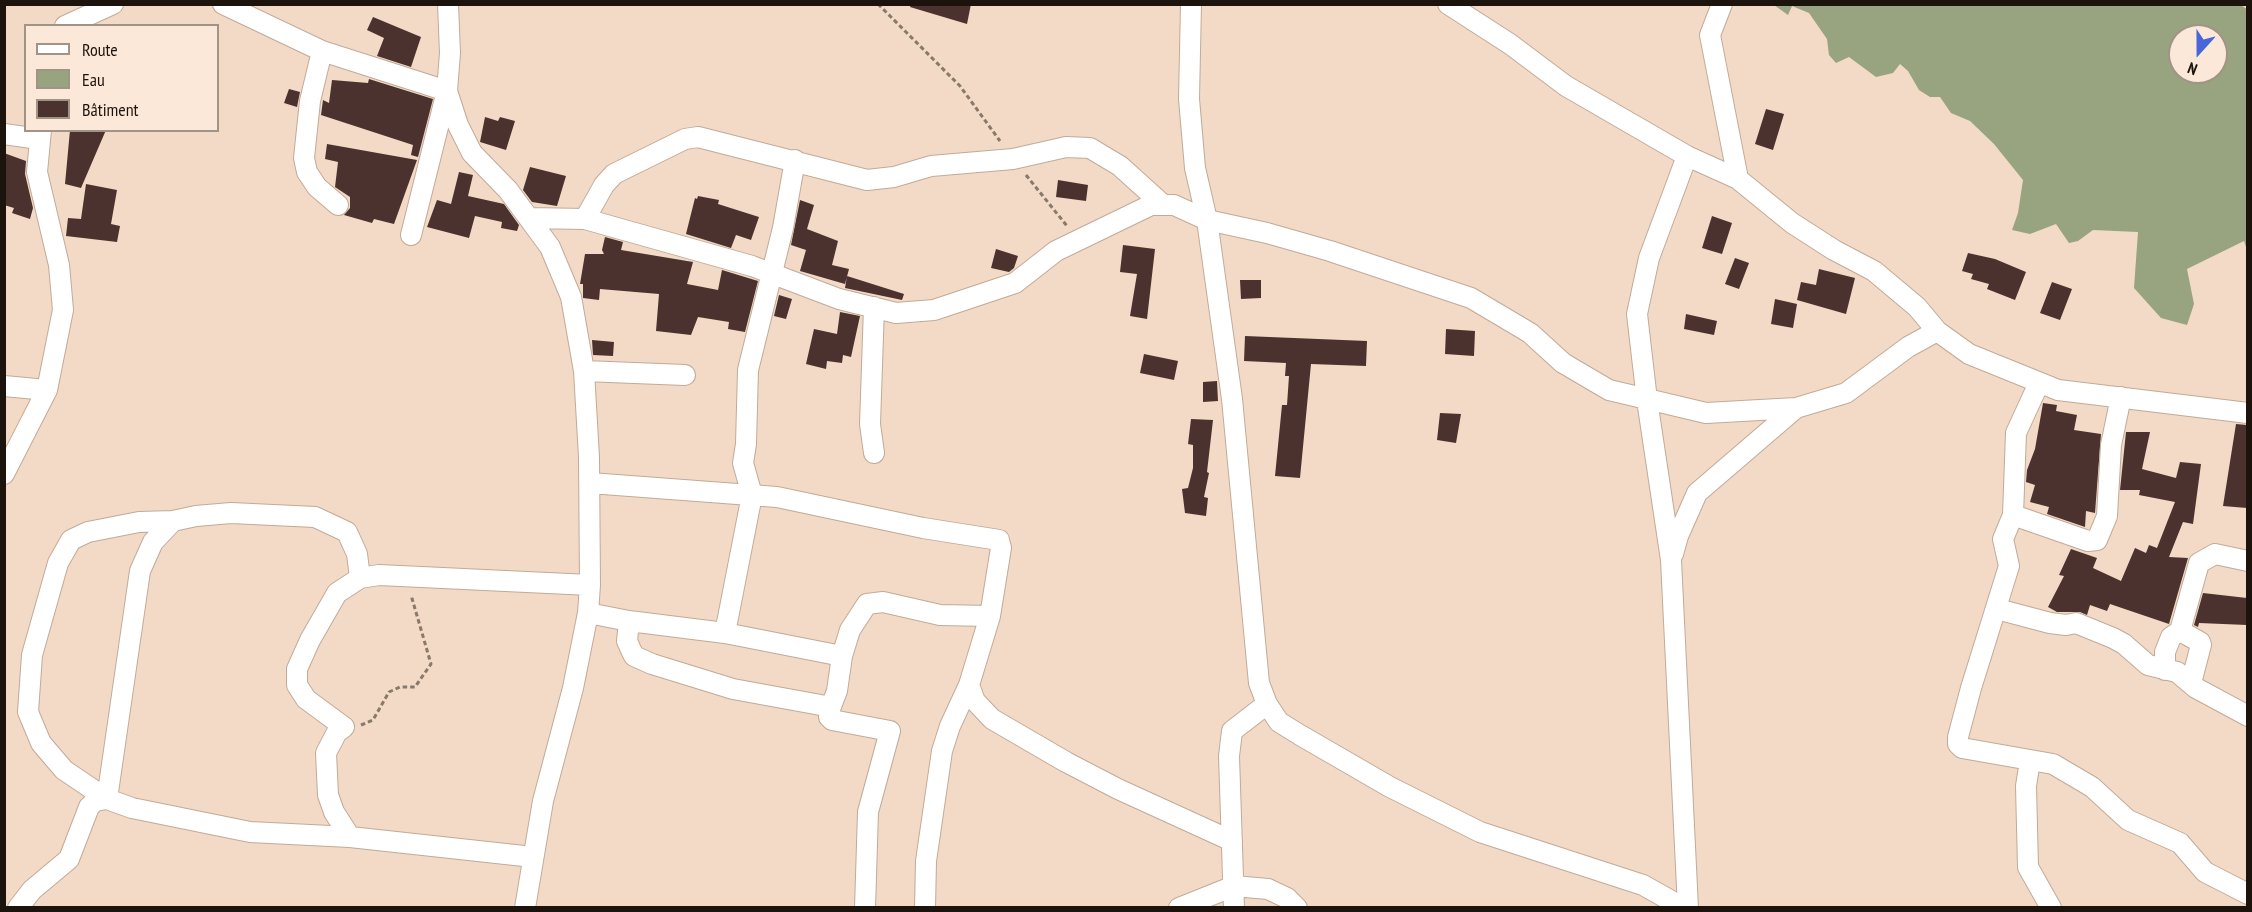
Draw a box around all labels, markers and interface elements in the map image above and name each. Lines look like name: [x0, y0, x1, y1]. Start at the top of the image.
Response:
legend: [24, 24, 219, 132]
north arrow: [2168, 24, 2228, 84]
text: Route: [82, 38, 118, 61]
text: N: [2185, 58, 2200, 80]
text: Eau: [82, 68, 105, 91]
text: Bâtiment: [82, 98, 139, 121]

